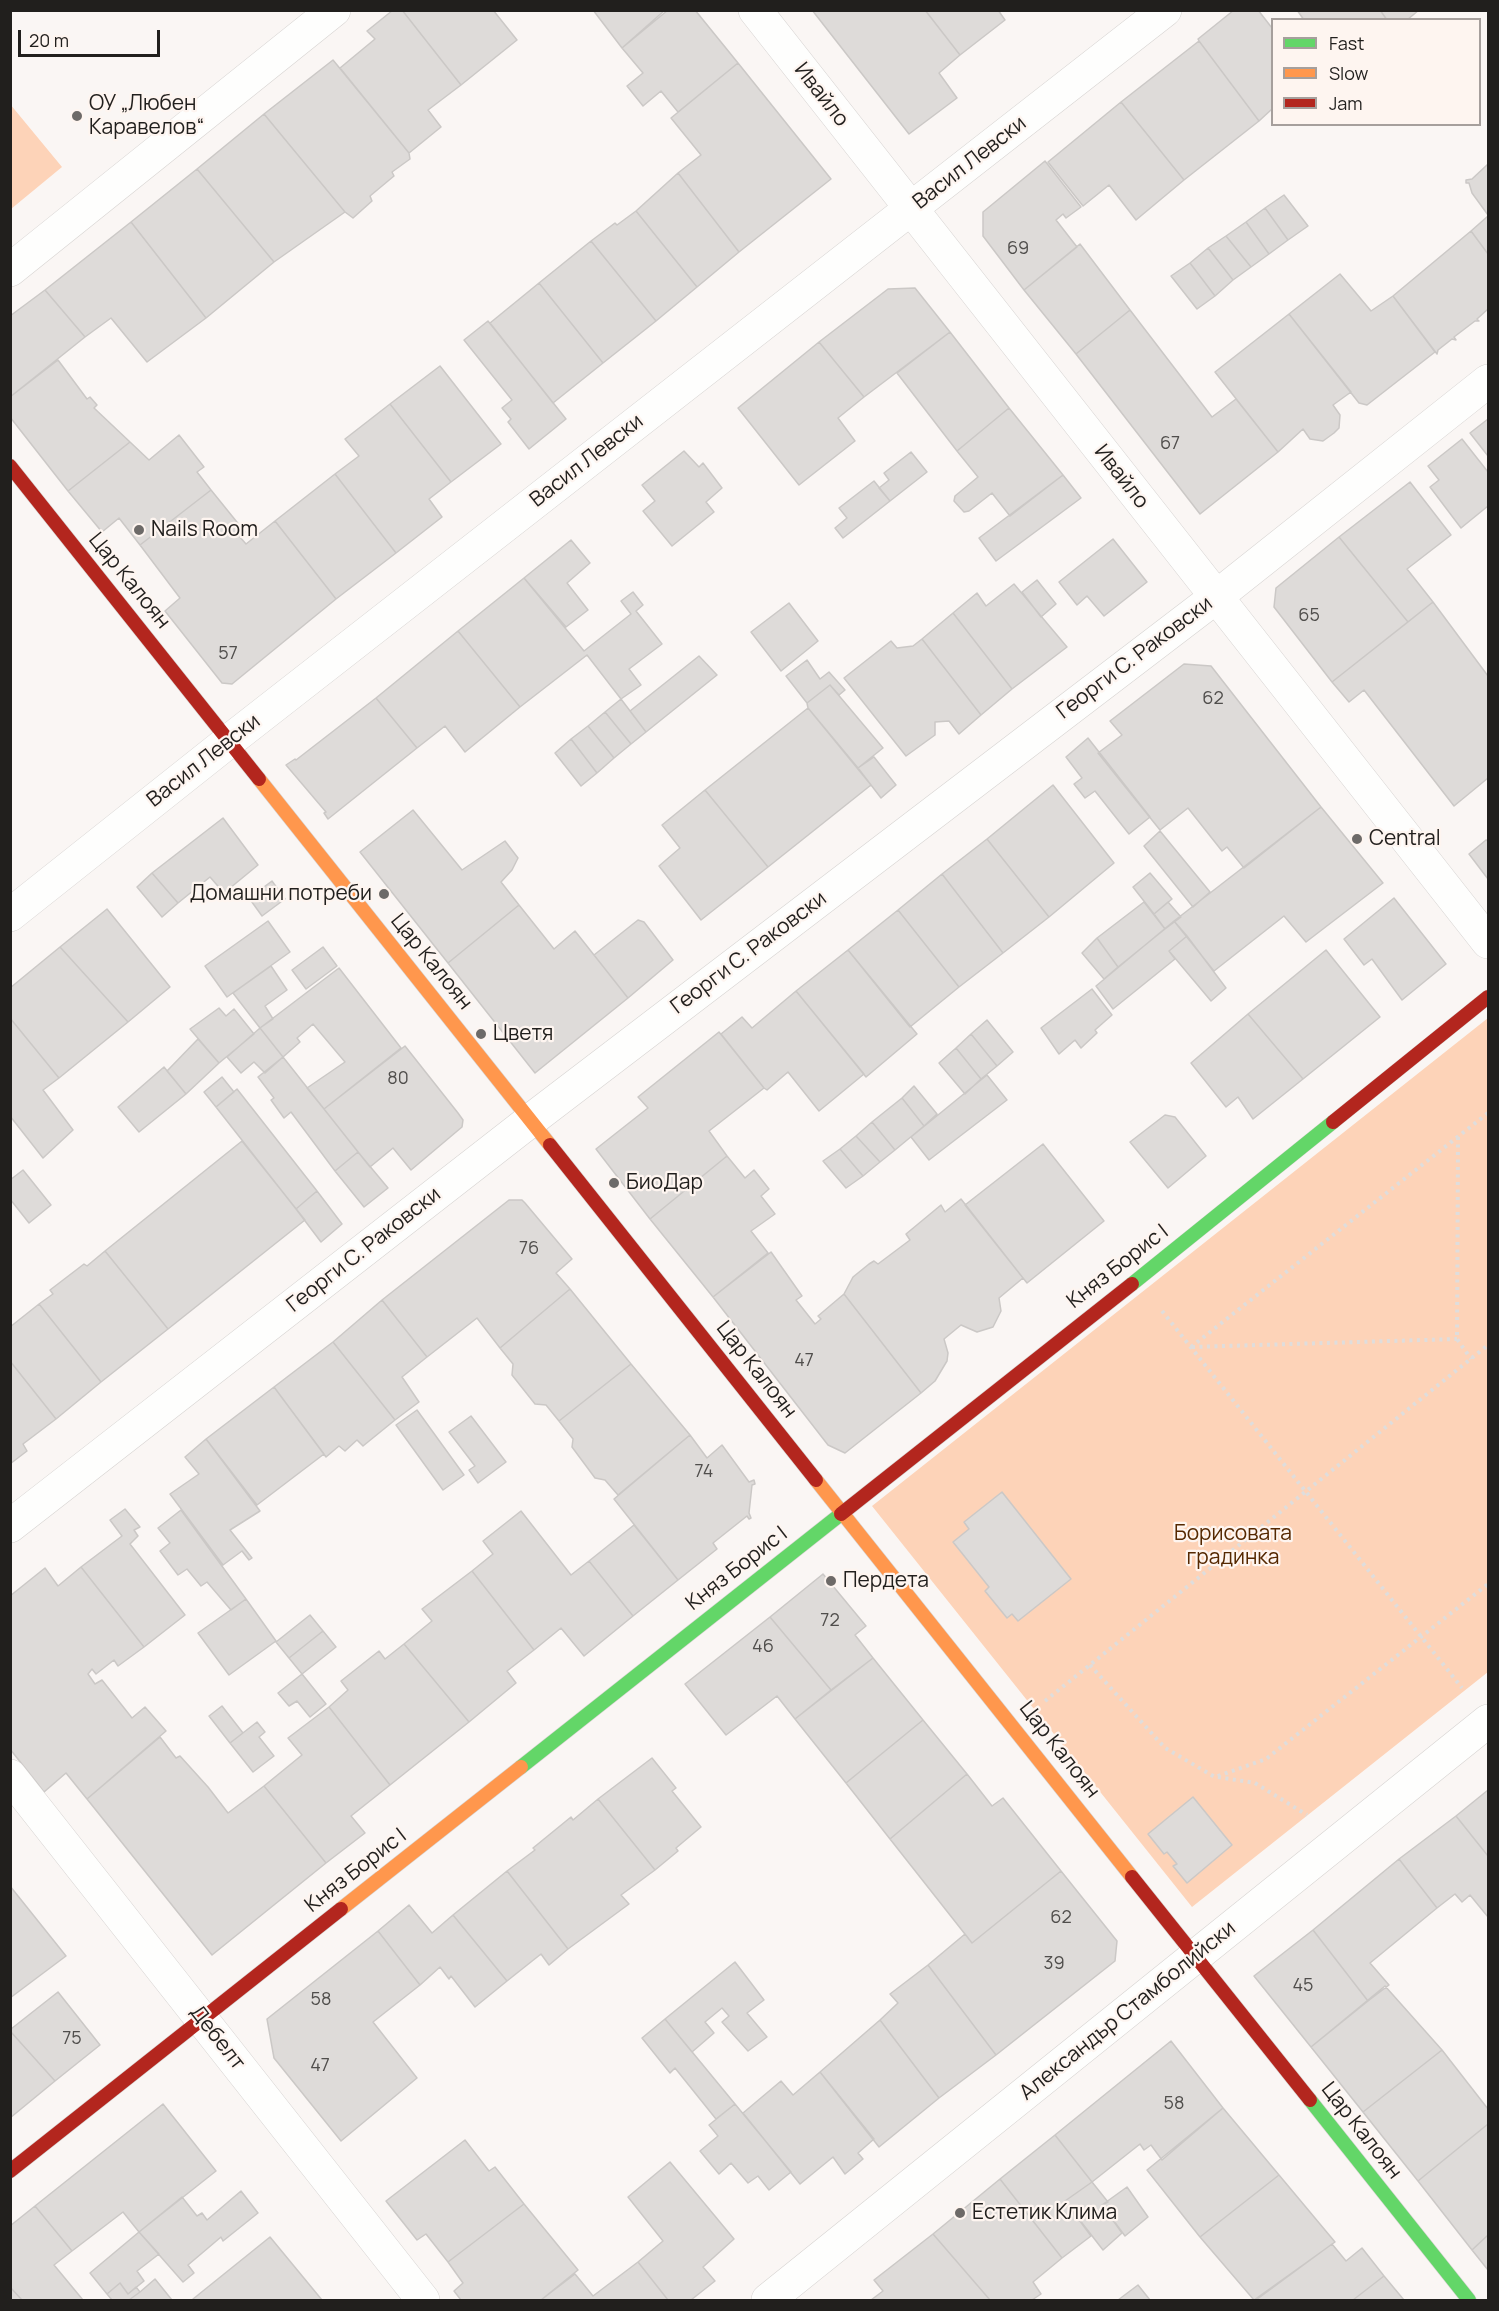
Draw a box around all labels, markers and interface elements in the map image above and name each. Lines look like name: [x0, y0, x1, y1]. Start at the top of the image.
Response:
scale bar: [21, 18, 164, 56]
legend: [1271, 18, 1481, 126]
text: 20 m: [29, 28, 69, 52]
text: Fast: [1329, 31, 1364, 55]
street label: Ивайло: [788, 58, 854, 132]
text: Slow: [1329, 61, 1368, 85]
place label: ОУ „Любен Каравелов“: [89, 91, 204, 141]
text: Jam: [1329, 91, 1363, 115]
marker: ОУ „Любен Каравелов“: [70, 109, 84, 123]
street label: Васил Левски: [908, 111, 1032, 215]
house number: 69: [1007, 238, 1029, 260]
street label: Васил Левски: [525, 409, 649, 513]
house number: 67: [1160, 433, 1180, 455]
street label: Ивайло: [1088, 440, 1154, 514]
place label: Nails Room: [151, 517, 258, 543]
marker: Nails Room: [132, 523, 146, 537]
street label: Цар Калоян: [83, 528, 175, 634]
street label: Георги С. Раковски: [1052, 591, 1218, 725]
house number: 65: [1298, 605, 1320, 627]
house number: 57: [218, 643, 238, 665]
house number: 62: [1202, 688, 1224, 710]
street label: Васил Левски: [142, 709, 266, 813]
place label: Central: [1369, 826, 1441, 852]
marker: Central: [1350, 832, 1364, 846]
place label: Домашни потреби: [190, 881, 372, 907]
street label: Георги С. Раковски: [666, 886, 832, 1020]
marker: Домашни потреби: [377, 887, 391, 901]
street label: Цар Калоян: [385, 909, 477, 1015]
place label: Цветя: [493, 1021, 553, 1047]
marker: Цветя: [474, 1027, 488, 1041]
house number: 80: [387, 1068, 409, 1090]
place label: БиоДар: [626, 1170, 703, 1196]
marker: БиоДар: [607, 1176, 621, 1190]
street label: Георги С. Раковски: [282, 1182, 446, 1318]
street label: Княз Борис I: [1062, 1220, 1174, 1314]
house number: 76: [519, 1238, 539, 1260]
street label: Цар Калоян: [710, 1317, 802, 1423]
house number: 47: [794, 1350, 814, 1372]
house number: 74: [695, 1461, 713, 1483]
park label: Борисовата градинка: [1174, 1521, 1292, 1571]
street label: Княз Борис I: [681, 1522, 793, 1616]
place label: Пердета: [843, 1568, 929, 1594]
marker: Пердета: [824, 1574, 838, 1588]
house number: 72: [820, 1610, 840, 1632]
house number: 46: [752, 1636, 774, 1658]
street label: Цар Калоян: [1013, 1697, 1105, 1803]
street label: Княз Борис I: [300, 1824, 412, 1918]
house number: 62: [1050, 1907, 1072, 1929]
street label: Александър Стамболийски: [1015, 1916, 1241, 2106]
house number: 39: [1043, 1953, 1065, 1975]
house number: 45: [1292, 1975, 1314, 1997]
house number: 58: [311, 1989, 331, 2011]
street label: Дебелт: [184, 2001, 250, 2075]
house number: 75: [62, 2028, 82, 2050]
house number: 47: [310, 2055, 330, 2077]
street label: Цар Калоян: [1315, 2078, 1407, 2184]
house number: 58: [1164, 2093, 1184, 2115]
place label: Естетик Клима: [972, 2200, 1117, 2226]
marker: Естетик Клима: [953, 2206, 967, 2220]

